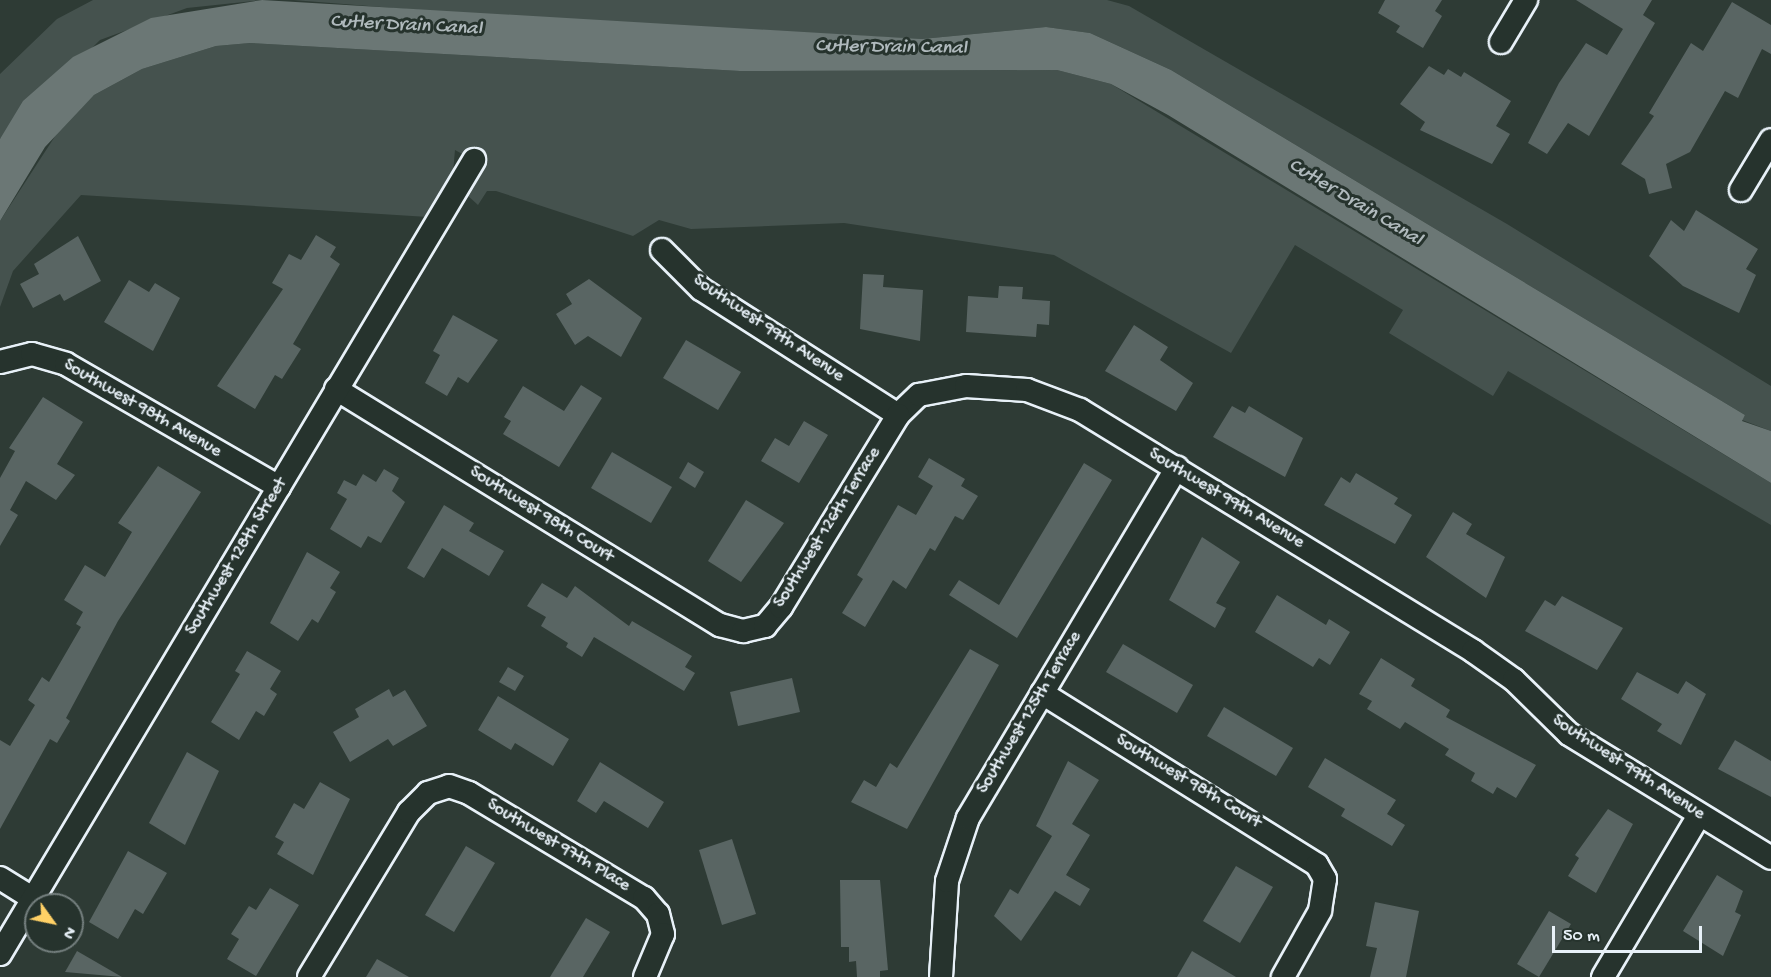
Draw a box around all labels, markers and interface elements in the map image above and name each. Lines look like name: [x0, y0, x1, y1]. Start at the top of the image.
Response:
water label: Cutler Drain Canal: [330, 10, 482, 42]
water label: Cutler Drain Canal: [815, 35, 967, 61]
water label: Cutler Drain Canal: [1284, 154, 1426, 252]
street label: Southwest 99th Avenue: [688, 270, 848, 388]
street label: Southwest 98th Avenue: [59, 355, 225, 463]
street label: Southwest 126th Terrace: [770, 444, 886, 612]
street label: Southwest 99th Avenue: [1144, 444, 1308, 554]
street label: Southwest 98th Court: [465, 462, 617, 568]
street label: Southwest 128th Street: [181, 474, 293, 640]
street label: Southwest 125th Terrace: [973, 628, 1087, 798]
street label: Southwest 99th Avenue: [1547, 710, 1709, 826]
street label: Southwest 98th Court: [1111, 730, 1265, 834]
street label: Southwest 97th Place: [482, 795, 634, 897]
north arrow: [24, 893, 84, 953]
scale bar: [1555, 914, 1705, 952]
text: N: [57, 922, 79, 942]
text: 50 m: [1563, 926, 1600, 947]

